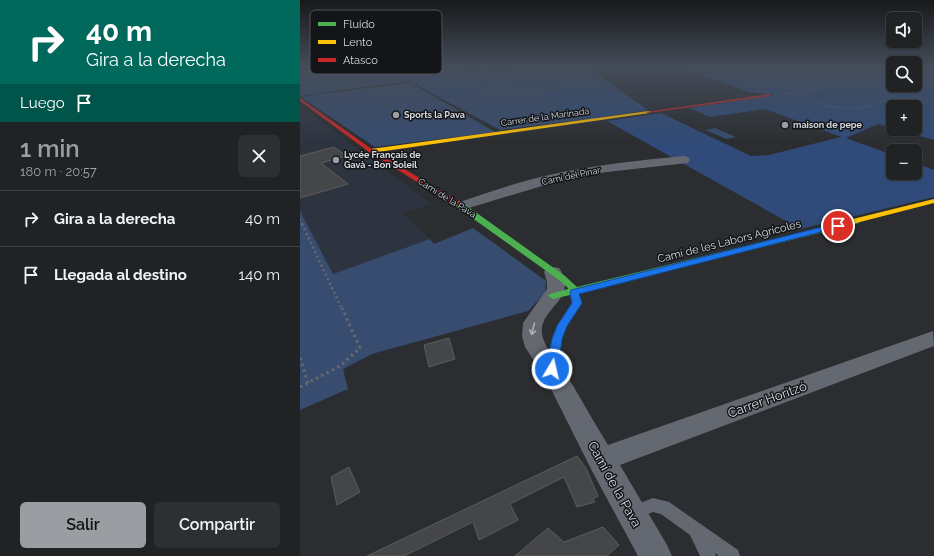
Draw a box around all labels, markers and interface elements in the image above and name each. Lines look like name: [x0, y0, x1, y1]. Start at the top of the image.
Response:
legend: [310, 10, 442, 74]
map controls: [886, 12, 922, 180]
button: sound: [886, 12, 922, 48]
text: 40 m: [86, 15, 152, 48]
icon: right: [20, 16, 72, 68]
text: Fluido: [343, 18, 375, 31]
text: Lento: [343, 36, 373, 49]
text: Gira a la derecha: [86, 49, 226, 70]
text: Atasco: [343, 54, 378, 67]
button: search: [886, 56, 922, 92]
icon: arrive: [73, 92, 95, 114]
text: Luego: [20, 94, 65, 112]
button: +: [886, 100, 922, 136]
street label: Carrer de la Marinada: [500, 106, 590, 128]
marker: Sports la Pava: [391, 110, 401, 120]
place label: Sports la Pava: [404, 110, 465, 120]
marker: maison de pepe: [780, 120, 790, 130]
place label: maison de pepe: [793, 120, 862, 130]
text: 1 min: [20, 134, 80, 163]
button: close: [238, 135, 280, 177]
button: −: [886, 144, 922, 180]
place label: Lycée Français de Gavà - Bon Soleil: [344, 150, 421, 170]
marker: Lycée Français de Gavà - Bon Soleil: [331, 155, 341, 165]
text: 180 m · 20:57: [20, 164, 97, 179]
street label: Camí del Pinar: [541, 165, 602, 187]
street label: Camí de la Pava: [416, 176, 478, 220]
icon: right: [20, 208, 42, 230]
pin: [821, 209, 855, 243]
text: Gira a la derecha: [54, 210, 175, 228]
text: 40 m: [245, 210, 280, 228]
icon: arrive: [827, 215, 849, 237]
street label: Camí de les Labors Agrícoles: [656, 217, 802, 266]
icon: arrive: [20, 264, 42, 286]
text: Llegada al destino: [54, 266, 187, 284]
text: 140 m: [239, 266, 280, 284]
one-way arrow: [529, 322, 537, 335]
position arrow: [531, 348, 573, 390]
street label: Carrer Horitzó: [726, 378, 809, 421]
street label: Camí de la Pava: [585, 439, 644, 530]
button: Salir: [20, 502, 146, 548]
button: Compartir: [154, 502, 280, 548]

